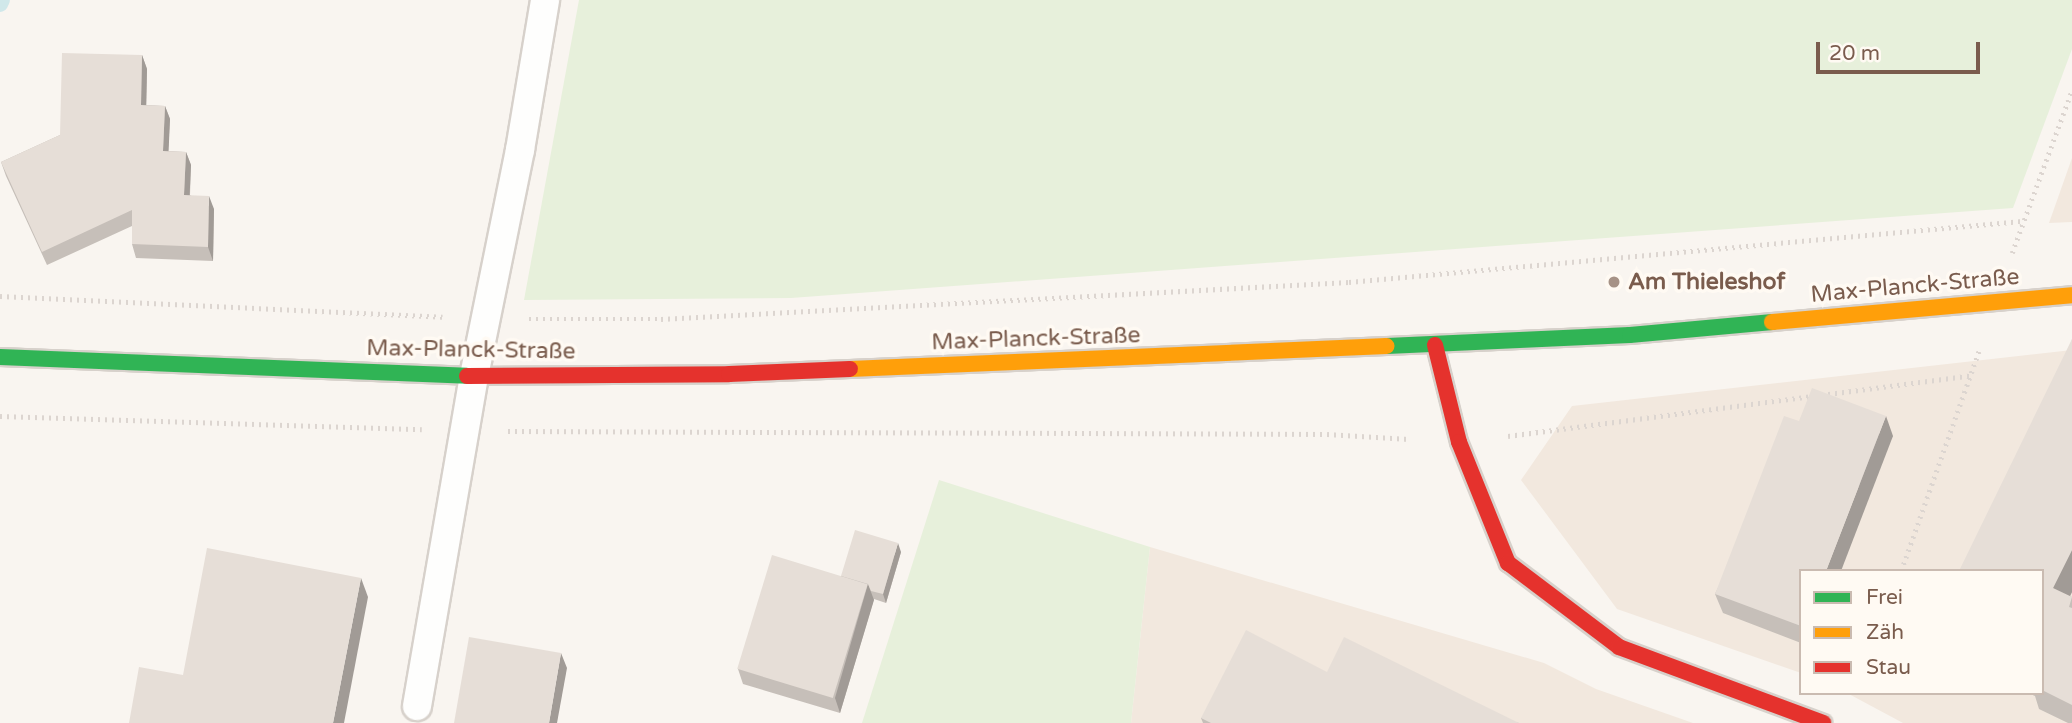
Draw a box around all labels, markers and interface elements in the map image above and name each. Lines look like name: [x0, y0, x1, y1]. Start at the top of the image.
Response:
scale bar: [1820, 28, 1984, 72]
text: 20 m: [1829, 41, 1880, 66]
street label: Max-Planck-Straße: [1810, 263, 2020, 309]
place label: Am Thieleshof: [1628, 268, 1785, 296]
marker: Am Thieleshof: [1606, 274, 1622, 290]
street label: Max-Planck-Straße: [931, 322, 1141, 356]
street label: Max-Planck-Straße: [366, 334, 576, 366]
legend: [1799, 569, 2044, 695]
text: Frei: [1866, 585, 1903, 610]
text: Zäh: [1866, 620, 1904, 645]
text: Stau: [1866, 655, 1911, 680]

